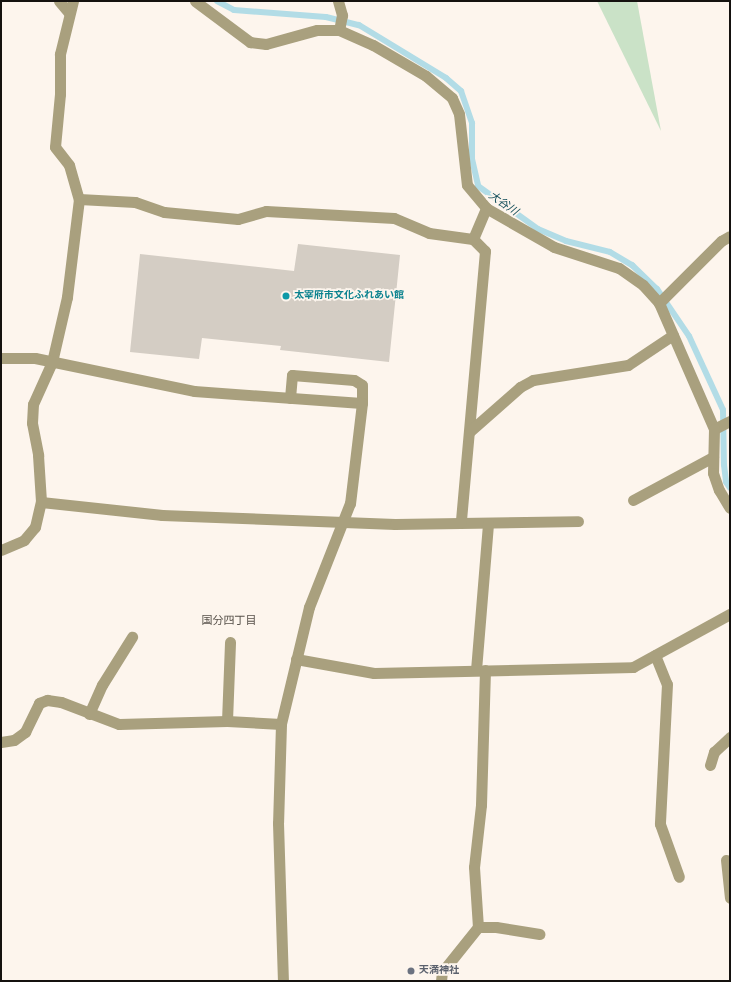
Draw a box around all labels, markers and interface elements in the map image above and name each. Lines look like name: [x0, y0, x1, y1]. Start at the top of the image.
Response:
water label: 大谷川: [486, 189, 520, 219]
place label: 太宰府市文化ふれあい館: [294, 290, 404, 302]
marker: 太宰府市文化ふれあい館: [281, 291, 291, 301]
district label: 国分四丁目: [202, 614, 256, 628]
place label: 天満神社: [419, 965, 459, 977]
marker: 天満神社: [406, 966, 416, 976]

